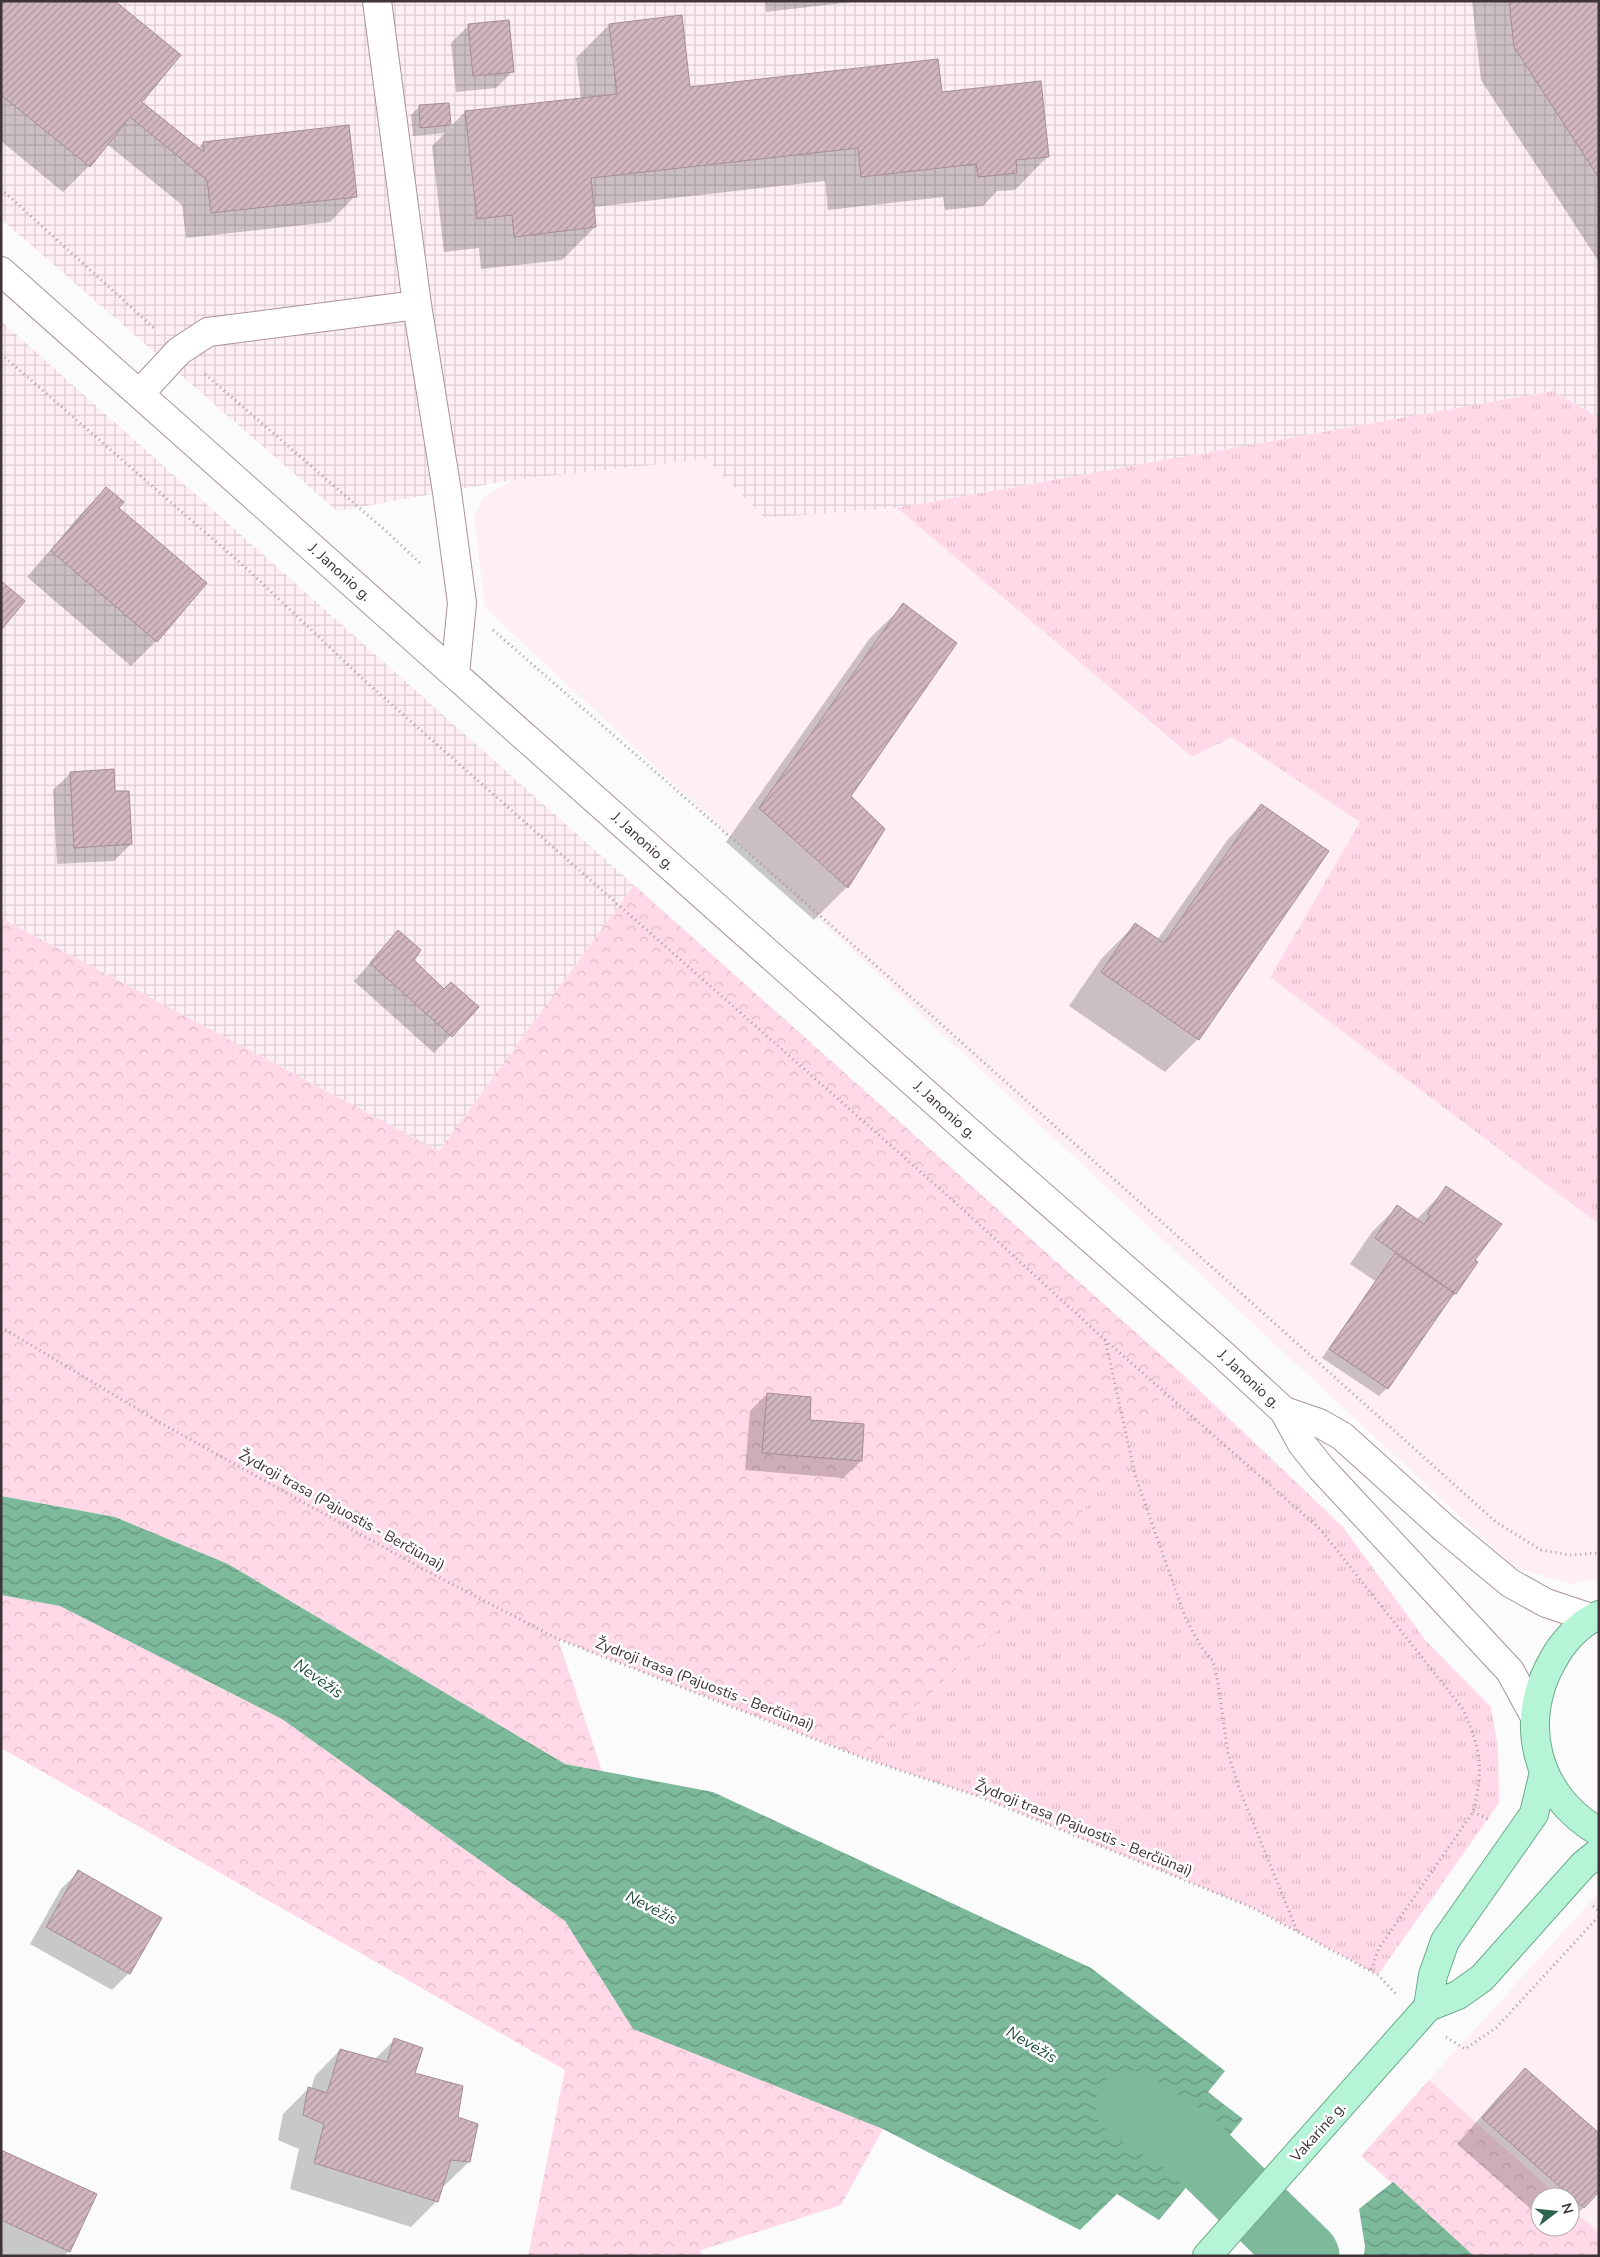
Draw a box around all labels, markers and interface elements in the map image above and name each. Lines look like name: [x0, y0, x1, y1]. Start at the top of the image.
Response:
street label: J. Janonio g.: [304, 538, 376, 606]
street label: J. Janonio g.: [607, 807, 679, 875]
street label: J. Janonio g.: [909, 1076, 981, 1144]
street label: J. Janonio g.: [1213, 1344, 1284, 1413]
street label: Žydroji trasa (Pajuostis - Berčiūnai): [235, 1445, 449, 1575]
street label: Žydroji trasa (Pajuostis - Berčiūnai): [593, 1633, 817, 1735]
water label: Nevėžis: [289, 1654, 348, 1704]
street label: Žydroji trasa (Pajuostis - Berčiūnai): [972, 1775, 1196, 1881]
water label: Nevėžis: [622, 1885, 682, 1930]
water label: Nevėžis: [1002, 2021, 1061, 2069]
street label: Vakarinė g.: [1285, 2098, 1350, 2167]
north arrow: [1530, 2187, 1580, 2237]
text: N: [1556, 2201, 1578, 2216]

